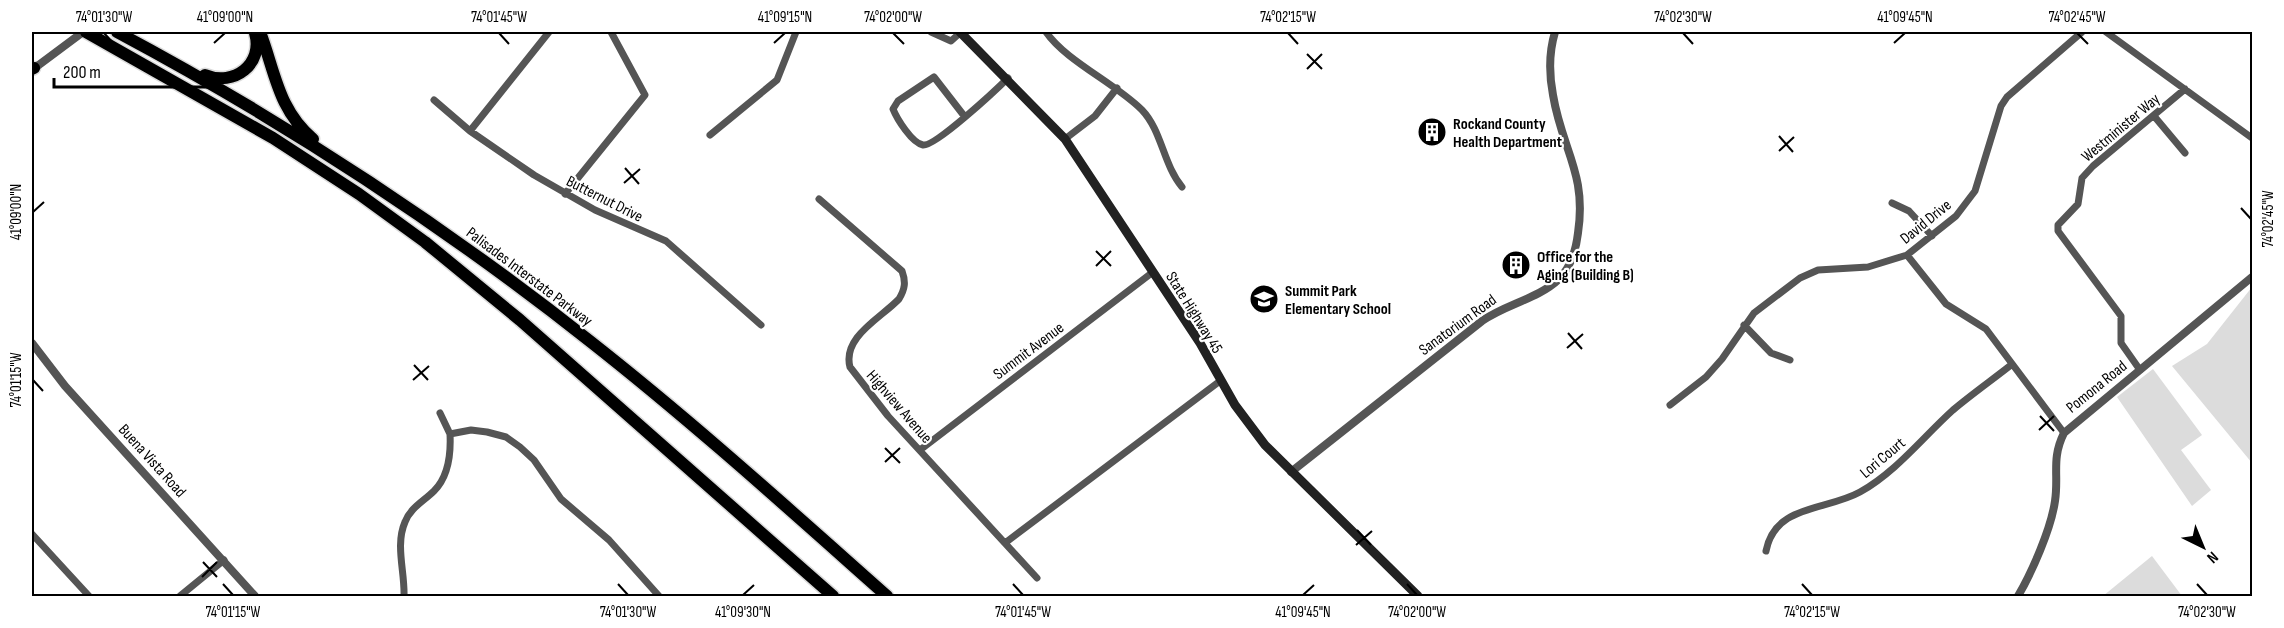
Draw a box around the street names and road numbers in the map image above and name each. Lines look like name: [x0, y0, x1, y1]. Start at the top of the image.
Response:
street label: Westminister Way: [2078, 90, 2164, 166]
street label: Butternut Drive: [563, 172, 646, 227]
street label: David Drive: [1897, 196, 1955, 248]
street label: Palisades Interstate Parkway: [462, 224, 596, 331]
street label: State Highway 45: [1161, 269, 1226, 357]
street label: Sanatorium Road: [1415, 291, 1500, 360]
street label: Summit Avenue: [990, 318, 1068, 384]
street label: Pomona Road: [2063, 357, 2131, 417]
street label: Highview Avenue: [862, 367, 936, 447]
street label: Buena Vista Road: [114, 421, 190, 501]
street label: Lori Court: [1857, 434, 1910, 482]

